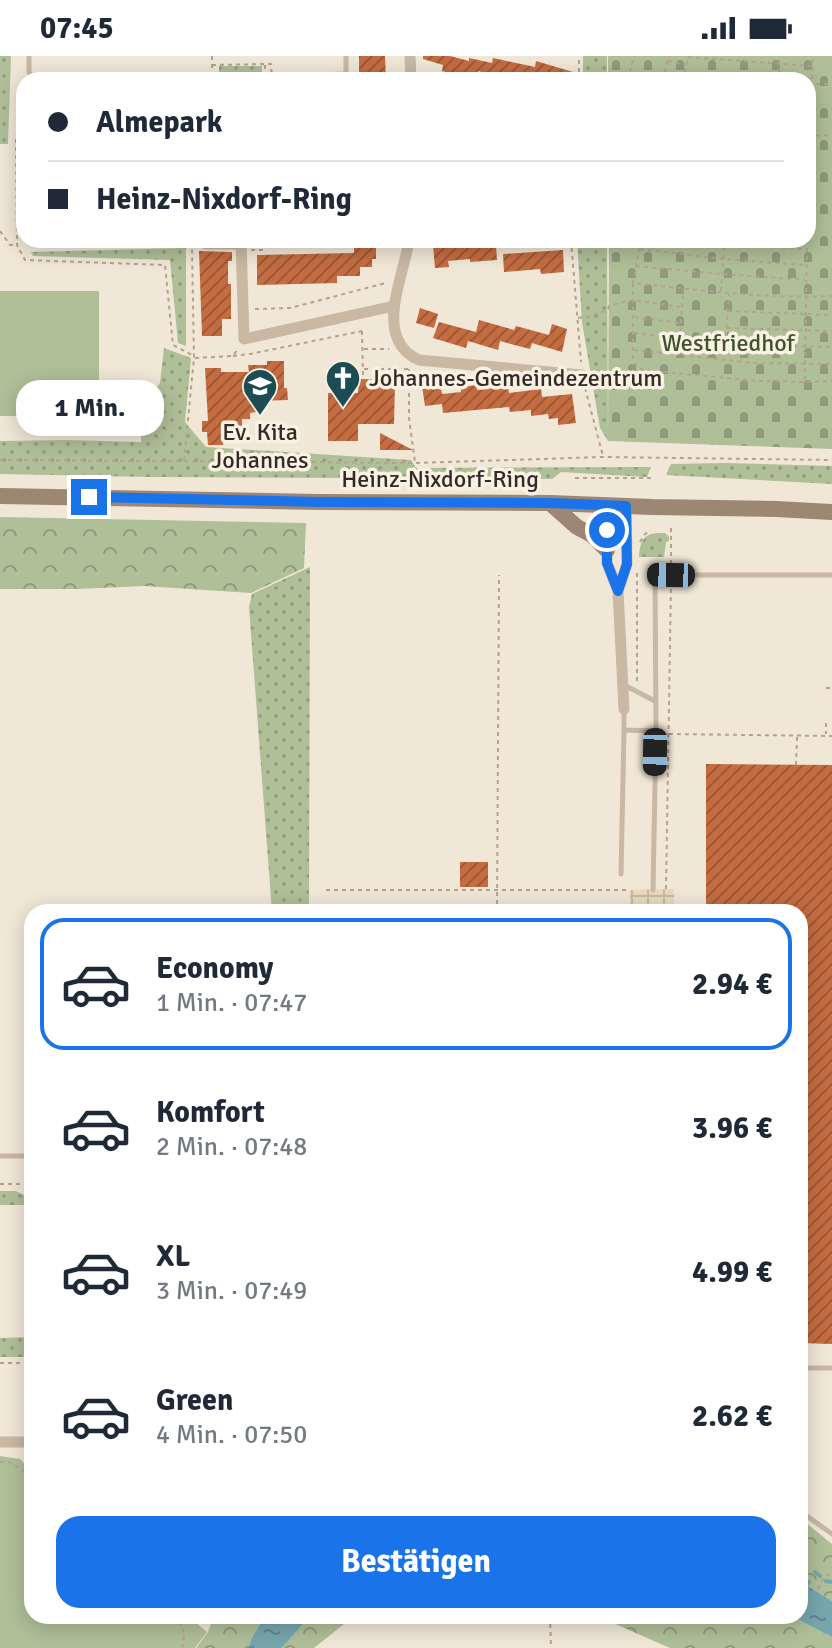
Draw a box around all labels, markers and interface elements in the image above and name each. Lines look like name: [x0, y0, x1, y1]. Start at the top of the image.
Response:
text: 07:45: [40, 10, 114, 47]
text: Almepark: [96, 104, 223, 141]
text: Heinz-Nixdorf-Ring: [96, 181, 352, 218]
park label: Westfriedhof: [661, 328, 796, 358]
church icon: Johannes-Gemeindezentrum: [324, 359, 362, 409]
place label: Johannes-Gemeindezentrum: [369, 363, 662, 393]
school or university icon: Ev. Kita Johannes: [241, 367, 279, 417]
callout: 1 Min.: [15, 381, 163, 437]
text: 1 Min.: [55, 392, 125, 424]
place label: Ev. Kita Johannes: [211, 417, 309, 475]
street label: Heinz-Nixdorf-Ring: [341, 464, 539, 494]
route end: [71, 479, 107, 515]
route start: [589, 512, 625, 548]
car: [647, 563, 695, 587]
car: [643, 728, 667, 776]
icon: car: [60, 948, 132, 1020]
text: Economy: [156, 950, 273, 987]
text: 2.94 €: [692, 966, 772, 1003]
text: 1 Min. · 07:47: [156, 987, 307, 1019]
icon: car: [60, 1092, 132, 1164]
text: Komfort: [156, 1094, 265, 1131]
text: 3.96 €: [692, 1110, 772, 1147]
text: 2 Min. · 07:48: [156, 1131, 307, 1163]
icon: car: [60, 1236, 132, 1308]
text: XL: [156, 1238, 190, 1275]
text: 4.99 €: [692, 1254, 772, 1291]
text: 3 Min. · 07:49: [156, 1275, 307, 1307]
icon: car: [60, 1380, 132, 1452]
text: Green: [156, 1382, 233, 1419]
text: 2.62 €: [692, 1398, 772, 1435]
text: 4 Min. · 07:50: [156, 1419, 307, 1451]
button: Bestätigen: [56, 1516, 776, 1608]

